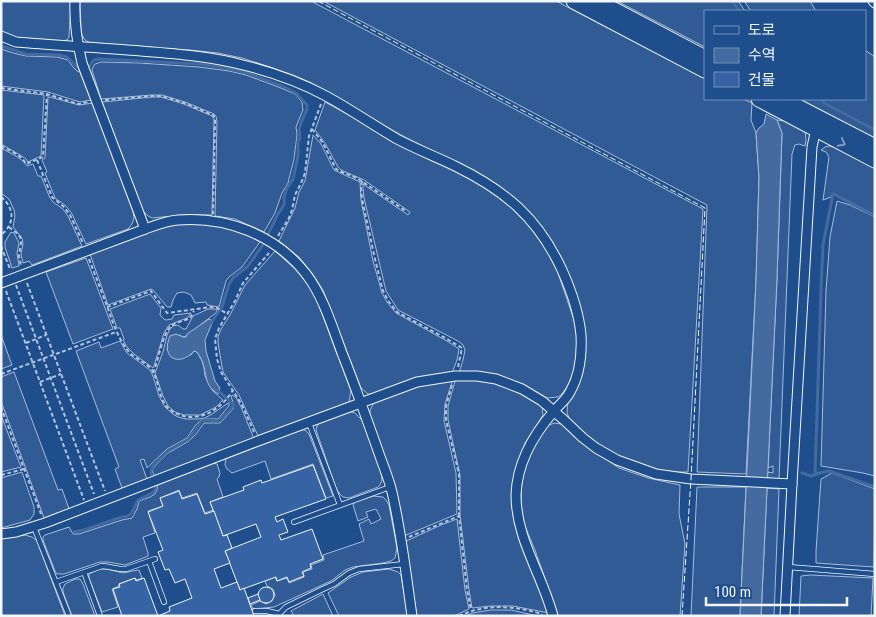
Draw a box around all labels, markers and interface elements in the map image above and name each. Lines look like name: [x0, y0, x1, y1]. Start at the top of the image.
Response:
legend: [704, 10, 866, 100]
text: 도로: [748, 21, 776, 39]
text: 수역: [748, 46, 776, 64]
text: 건물: [748, 71, 776, 89]
one-way arrow: [837, 137, 846, 147]
scale bar: [706, 574, 847, 606]
text: 100 m: [714, 583, 751, 601]

